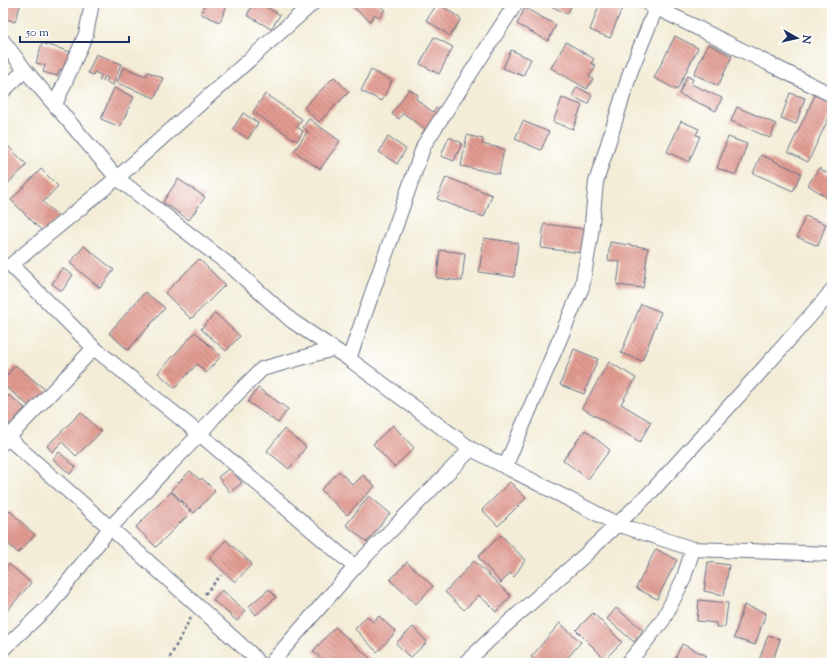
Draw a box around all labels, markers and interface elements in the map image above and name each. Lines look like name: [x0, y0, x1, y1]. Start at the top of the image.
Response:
scale bar: [20, 18, 129, 44]
north arrow: [777, 18, 817, 58]
text: 50 m: [25, 24, 49, 42]
text: N: [797, 33, 815, 45]

